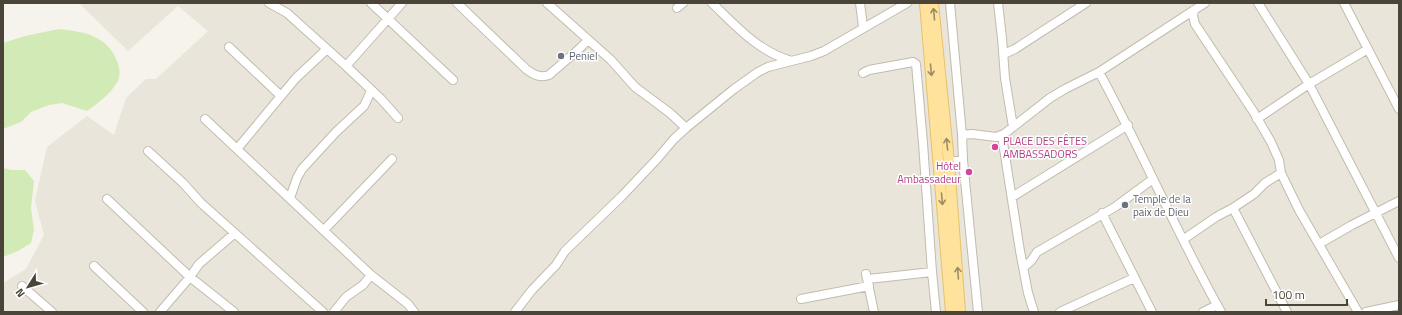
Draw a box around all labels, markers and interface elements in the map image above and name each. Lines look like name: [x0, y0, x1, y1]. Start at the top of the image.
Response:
one-way arrow: [931, 8, 938, 21]
place label: Peniel: [569, 48, 597, 64]
marker: Peniel: [556, 51, 566, 61]
one-way arrow: [927, 63, 934, 76]
place label: PLACE DES FÊTES AMBASSADORS: [1003, 133, 1087, 162]
one-way arrow: [943, 138, 950, 151]
marker: PLACE DES FÊTES AMBASSADORS: [990, 142, 1000, 152]
place label: Hôtel Ambassadeur: [897, 158, 961, 187]
marker: Hôtel Ambassadeur: [964, 167, 974, 177]
place label: Temple de la paix de Dieu: [1133, 191, 1191, 220]
one-way arrow: [938, 192, 945, 205]
marker: Temple de la paix de Dieu: [1120, 200, 1130, 210]
north arrow: [8, 267, 48, 307]
one-way arrow: [954, 267, 961, 280]
scale bar: [1266, 281, 1347, 307]
text: N: [11, 285, 29, 301]
text: 100 m: [1272, 285, 1305, 304]

